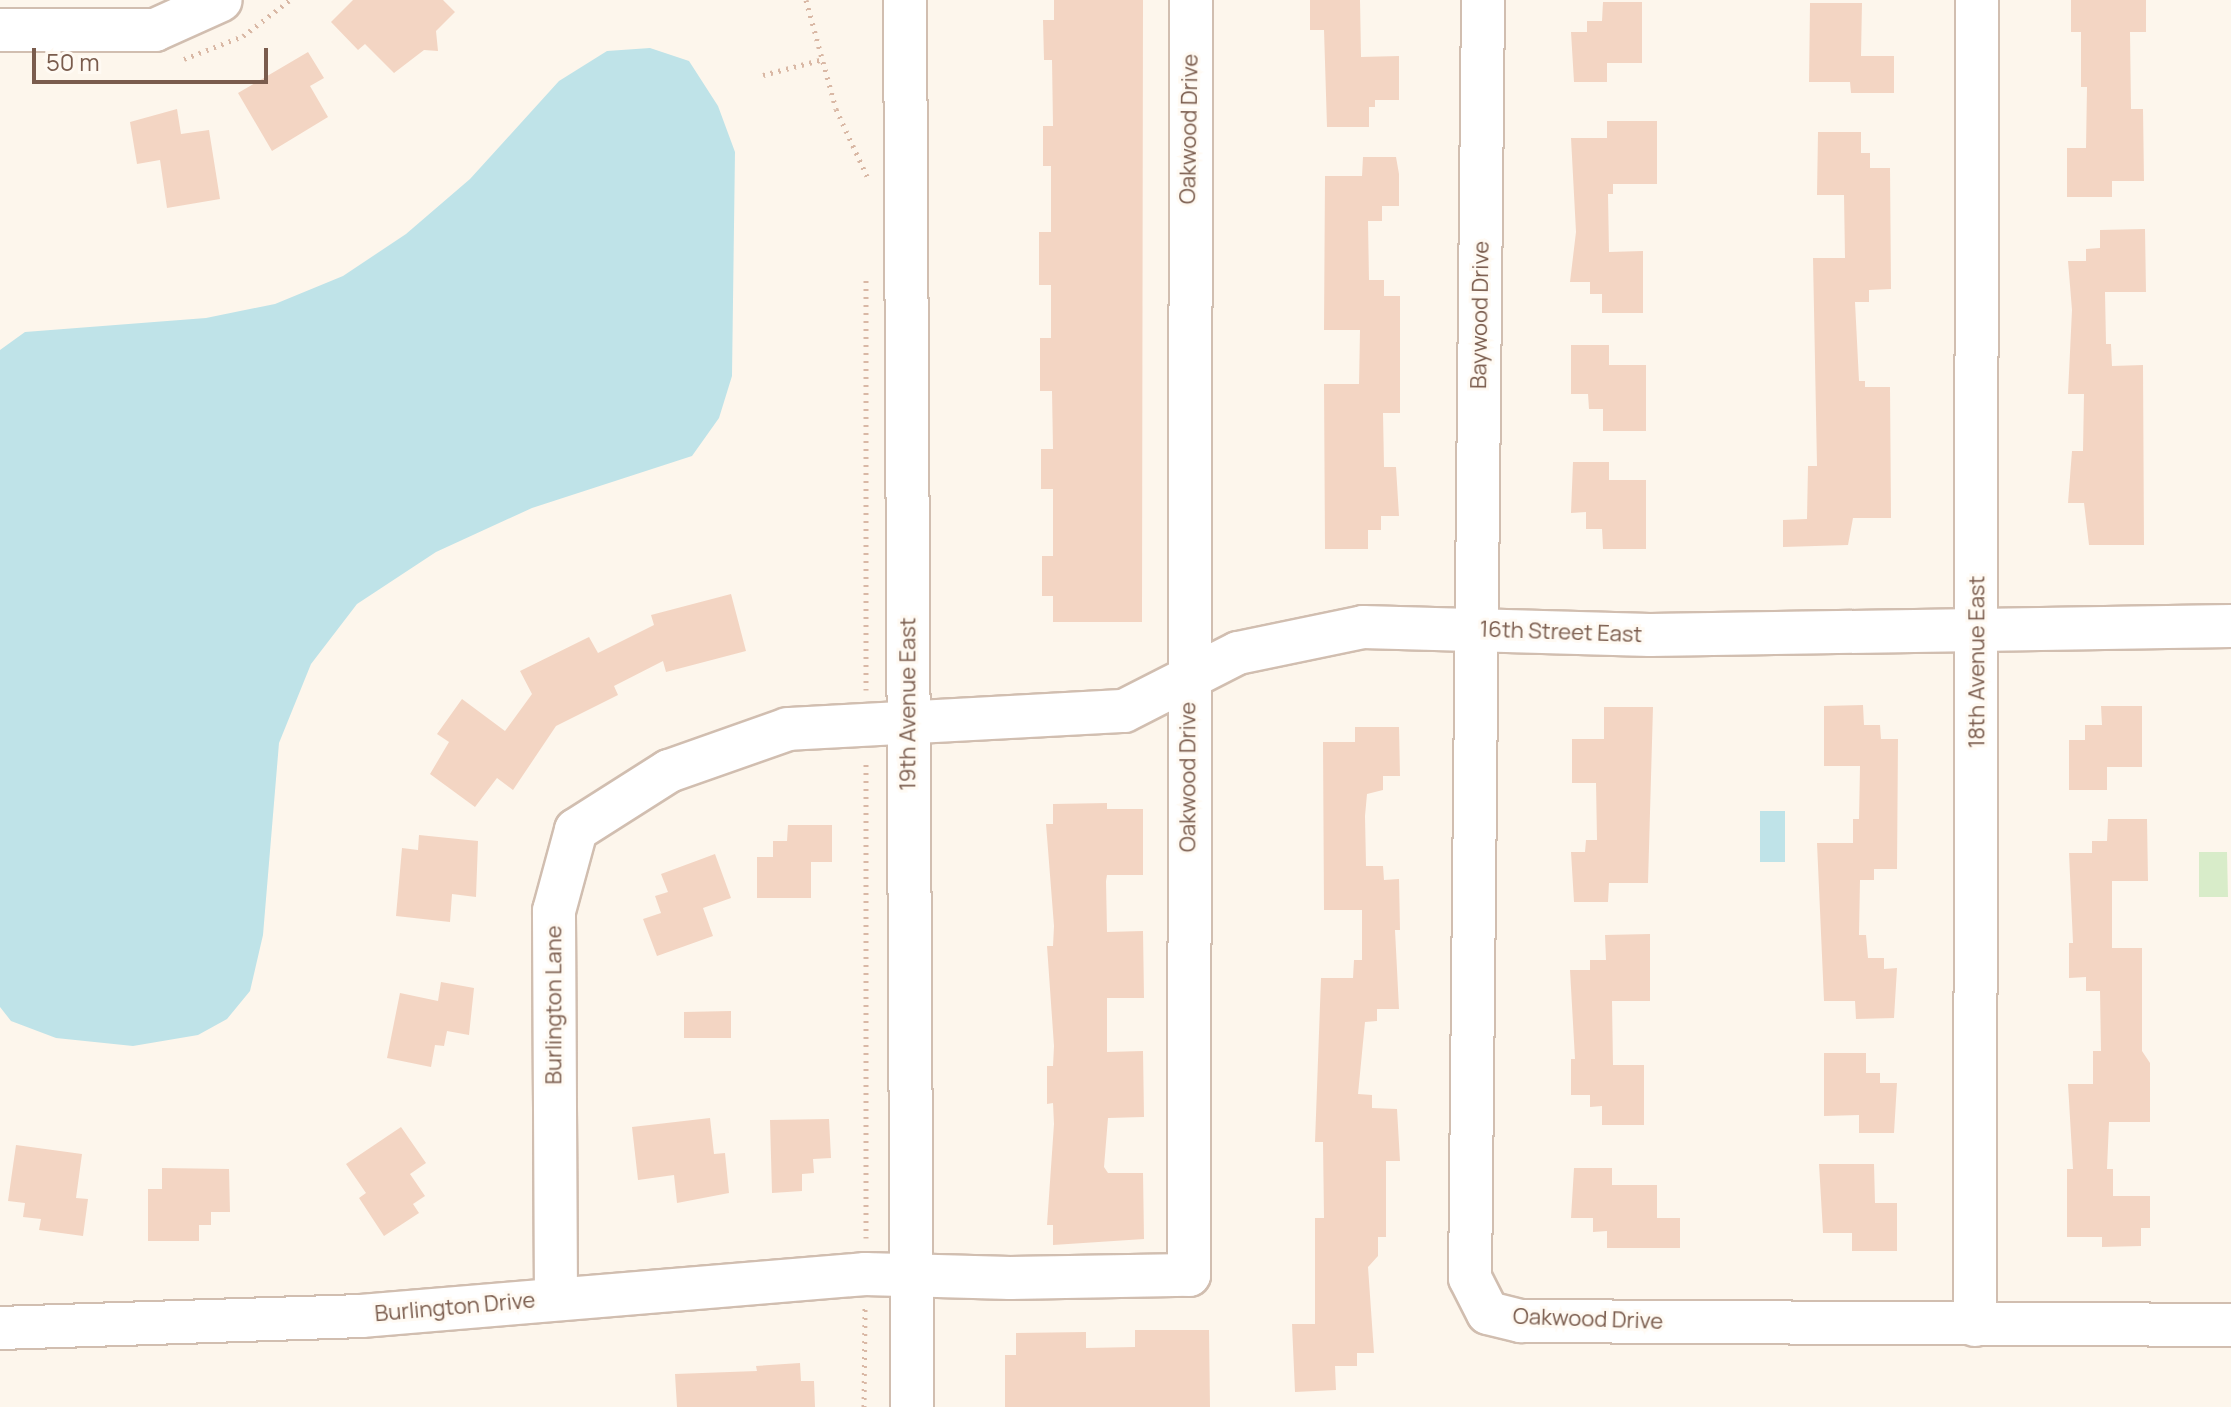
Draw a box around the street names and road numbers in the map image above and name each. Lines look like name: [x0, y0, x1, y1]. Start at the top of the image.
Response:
street label: Oakwood Drive: [1174, 54, 1204, 204]
street label: Baywood Drive: [1466, 241, 1494, 389]
street label: 18th Avenue East: [1964, 576, 1990, 748]
street label: 16th Street East: [1479, 616, 1643, 648]
street label: 19th Avenue East: [895, 617, 921, 791]
street label: Oakwood Drive: [1175, 702, 1201, 852]
street label: Burlington Lane: [541, 925, 567, 1085]
street label: Burlington Drive: [374, 1287, 536, 1327]
street label: Oakwood Drive: [1512, 1303, 1664, 1335]

